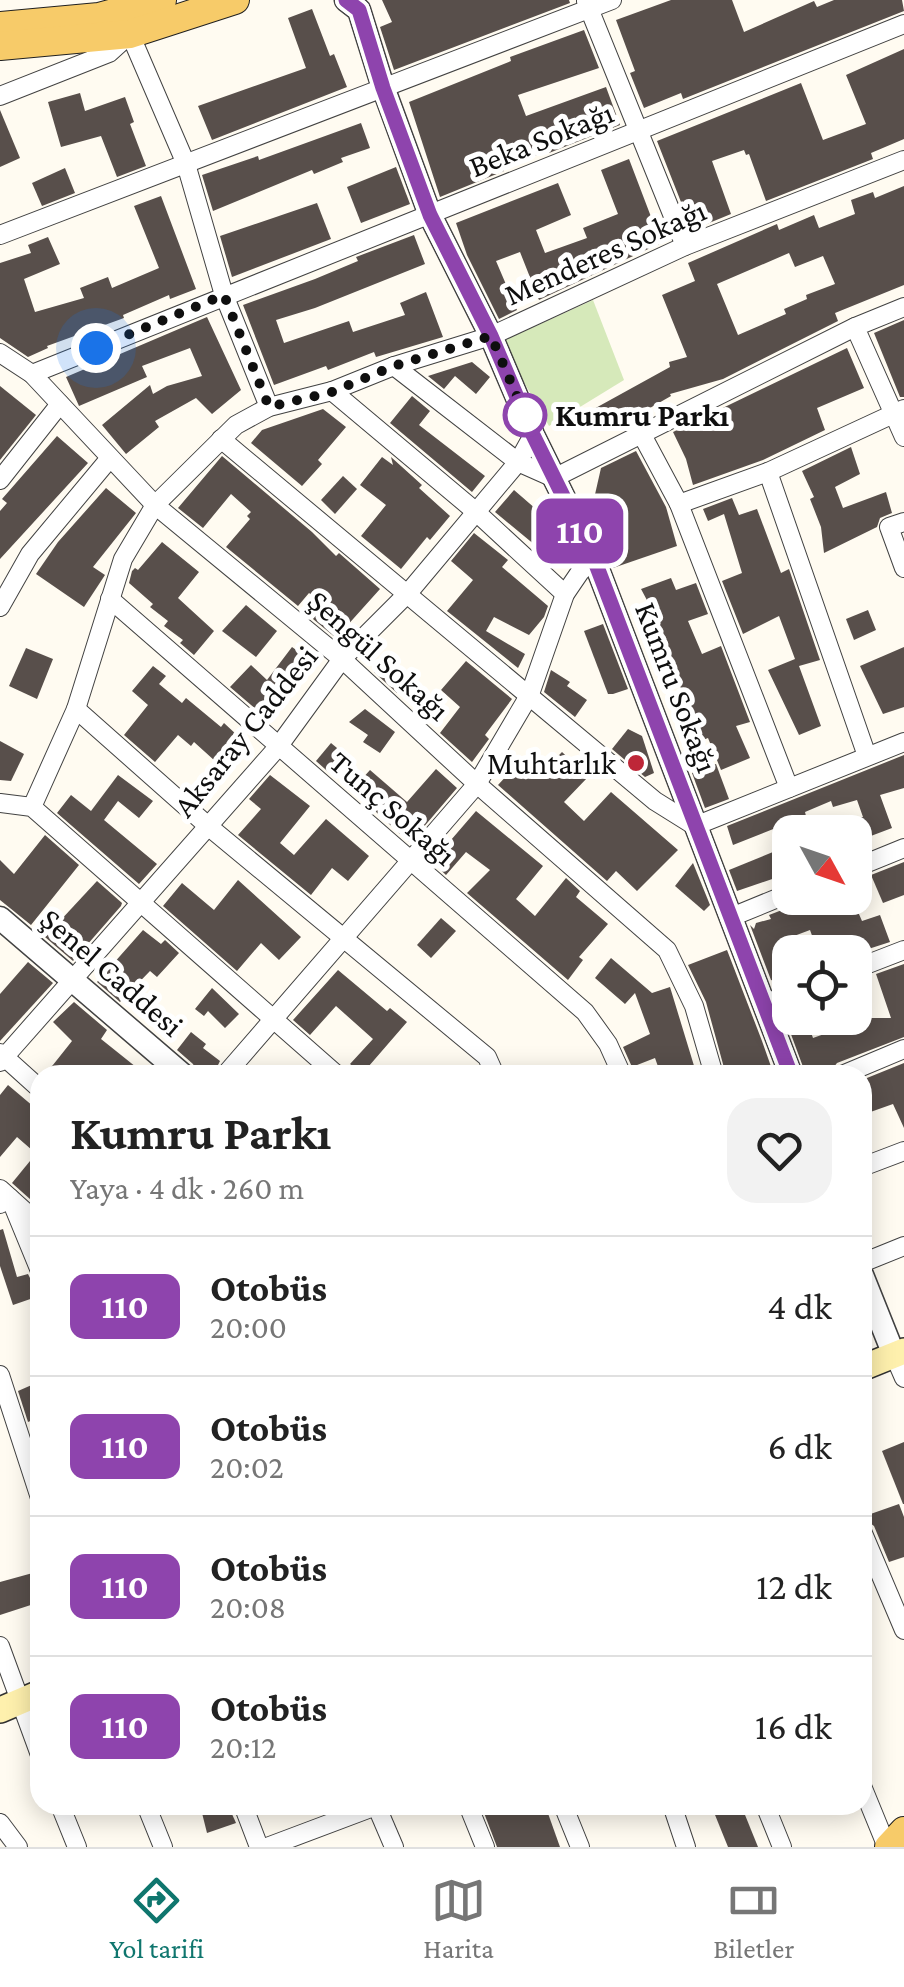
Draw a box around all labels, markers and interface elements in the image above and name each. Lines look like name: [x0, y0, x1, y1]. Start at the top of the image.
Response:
street label: Beka Sokağı: [464, 94, 618, 184]
street label: Menderes Sokağı: [499, 191, 711, 313]
your location: [71, 323, 121, 373]
marker: Kumru Parkı: [504, 394, 546, 436]
place label: Kumru Parkı: [555, 397, 729, 433]
line badge: 110: [522, 498, 638, 564]
text: 110: [556, 512, 604, 551]
street label: Şengül Sokağı: [301, 582, 457, 728]
street label: Kumru Sokağı: [628, 597, 726, 777]
street label: Aksaray Caddesi: [165, 638, 325, 824]
street label: Tunç Sokağı: [323, 743, 463, 873]
place label: Muhtarlık: [487, 745, 617, 781]
marker: Muhtarlık: [625, 752, 647, 774]
north arrow: [772, 815, 872, 915]
map controls: [772, 815, 872, 1035]
street label: Şenel Caddesi: [33, 900, 191, 1044]
button: locate: [772, 935, 872, 1035]
button: heart: [727, 1098, 832, 1203]
text: Kumru Parkı: [70, 1106, 331, 1159]
text: Yaya · 4 dk · 260 m: [70, 1170, 304, 1206]
text: Otobüs: [210, 1267, 327, 1309]
text: 4 dk: [767, 1285, 832, 1327]
text: 110: [101, 1287, 149, 1326]
text: 20:00: [210, 1309, 287, 1345]
text: Otobüs: [210, 1407, 327, 1449]
text: 6 dk: [767, 1425, 832, 1467]
text: 110: [101, 1427, 149, 1466]
text: 20:02: [210, 1449, 284, 1485]
text: Otobüs: [210, 1547, 327, 1589]
text: 12 dk: [756, 1565, 832, 1607]
text: 110: [101, 1567, 149, 1606]
text: 20:08: [210, 1589, 286, 1625]
text: Otobüs: [210, 1687, 327, 1729]
text: 16 dk: [755, 1705, 832, 1747]
text: 110: [101, 1707, 149, 1746]
text: 20:12: [210, 1729, 277, 1765]
tab: Yol tarifi: [110, 1873, 204, 1964]
tab: Harita: [423, 1873, 494, 1964]
tab: Biletler: [713, 1873, 794, 1964]

